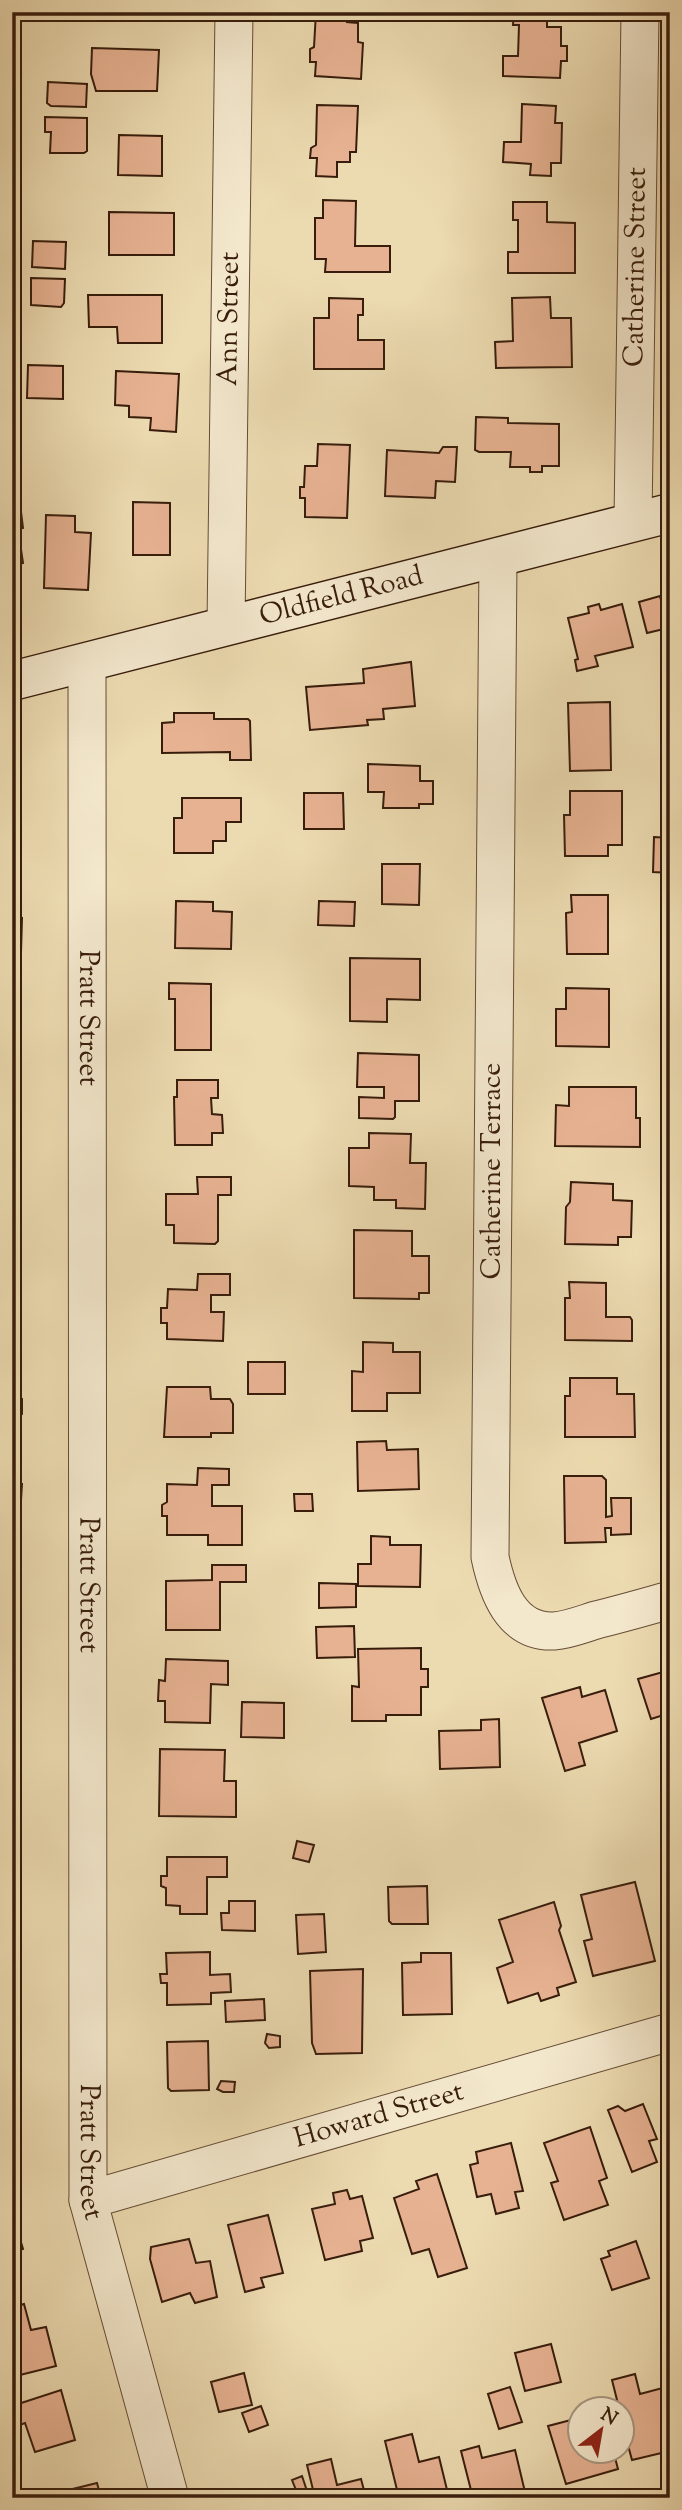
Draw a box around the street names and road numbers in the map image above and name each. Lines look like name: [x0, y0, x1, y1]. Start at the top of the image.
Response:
street label: Catherine Street: [615, 166, 658, 367]
street label: Ann Street: [209, 251, 251, 386]
street label: Oldfield Road: [255, 557, 428, 637]
street label: Pratt Street: [67, 950, 107, 1086]
street label: Catherine Terrace: [473, 1063, 513, 1279]
street label: Pratt Street: [68, 1517, 108, 1653]
street label: Howard Street: [290, 2072, 469, 2159]
street label: Pratt Street: [68, 2084, 113, 2225]

